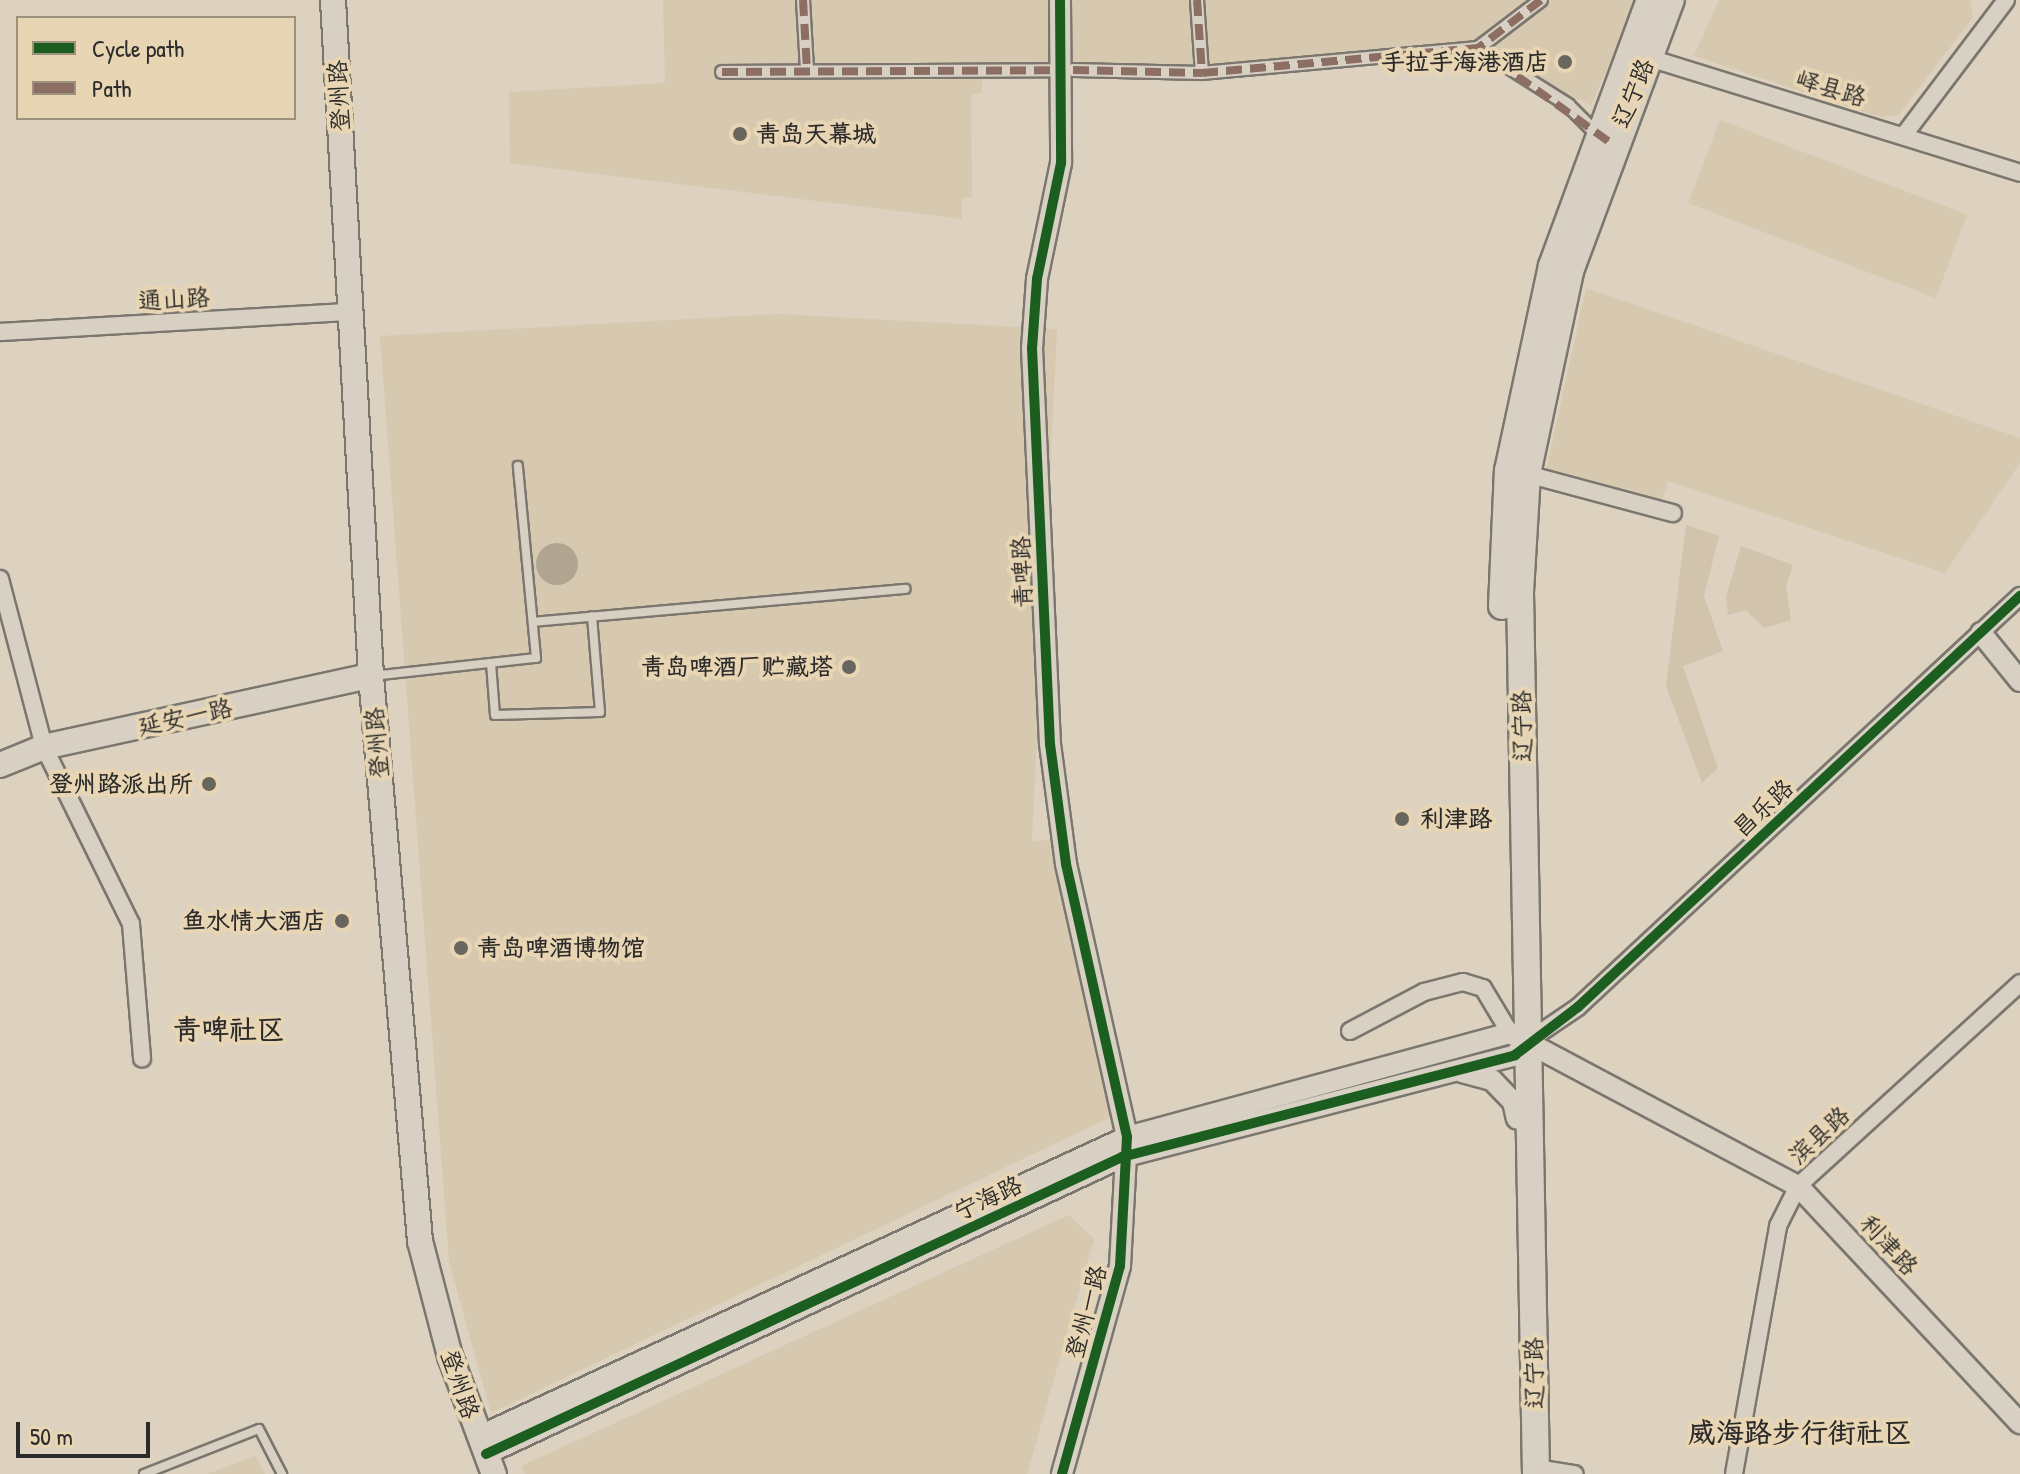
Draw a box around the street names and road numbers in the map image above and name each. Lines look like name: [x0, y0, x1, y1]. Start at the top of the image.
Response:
street label: 辽宁路: [1606, 54, 1660, 132]
street label: 登州路: [323, 59, 355, 133]
street label: 峄县路: [1792, 64, 1870, 112]
street label: 通山路: [137, 283, 211, 315]
street label: 青啤路: [1006, 536, 1038, 608]
street label: 辽宁路: [1507, 690, 1537, 762]
street label: 延安一路: [135, 693, 235, 741]
street label: 登州路: [360, 706, 394, 780]
street label: 昌乐路: [1727, 773, 1799, 843]
street label: 滨县路: [1783, 1100, 1855, 1170]
street label: 宁海路: [949, 1170, 1027, 1226]
street label: 利津路: [1854, 1209, 1924, 1281]
street label: 登州一路: [1060, 1262, 1112, 1362]
street label: 辽宁路: [1519, 1337, 1549, 1409]
street label: 登州路: [435, 1345, 485, 1423]

